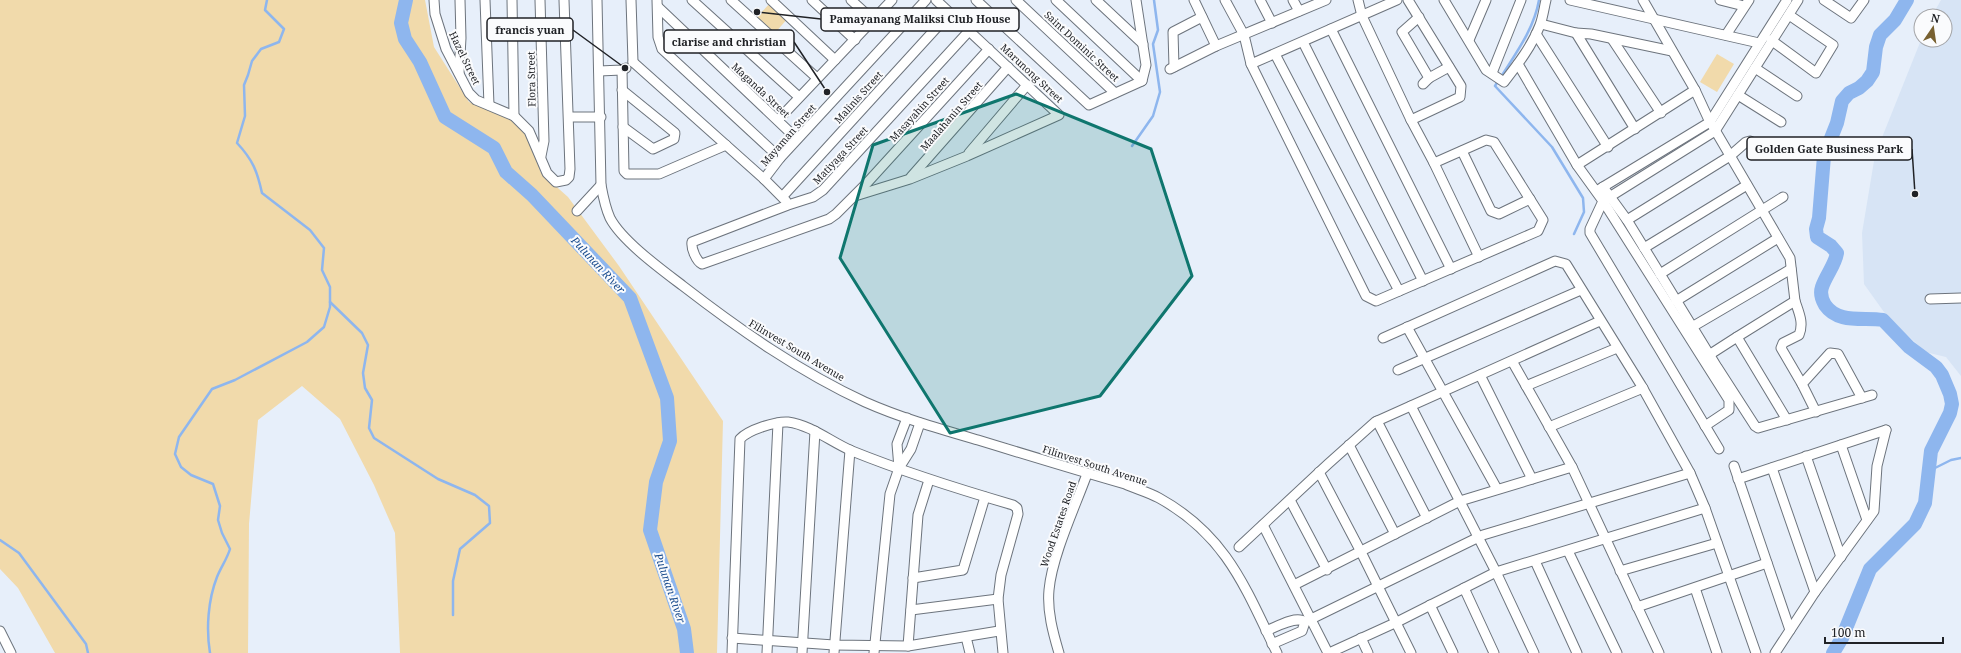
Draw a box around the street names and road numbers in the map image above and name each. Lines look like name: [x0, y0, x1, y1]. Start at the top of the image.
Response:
street label: Saint Dominic Street: [1042, 8, 1123, 85]
street label: Hazel Street: [446, 29, 484, 87]
street label: Marunong Street: [998, 40, 1067, 106]
street label: Flora Street: [524, 51, 538, 107]
street label: Maganda Street: [729, 59, 793, 121]
street label: Malinis Street: [831, 67, 886, 126]
street label: Masayahin Street: [886, 73, 952, 144]
street label: Maalahanin Street: [917, 78, 985, 154]
street label: Mayaman Street: [757, 101, 819, 169]
street label: Matiyaga Street: [809, 123, 871, 187]
street label: Filinvest South Avenue: [747, 316, 847, 384]
street label: Filinvest South Avenue: [1041, 441, 1149, 489]
street label: Wood Estates Road: [1037, 479, 1079, 569]

